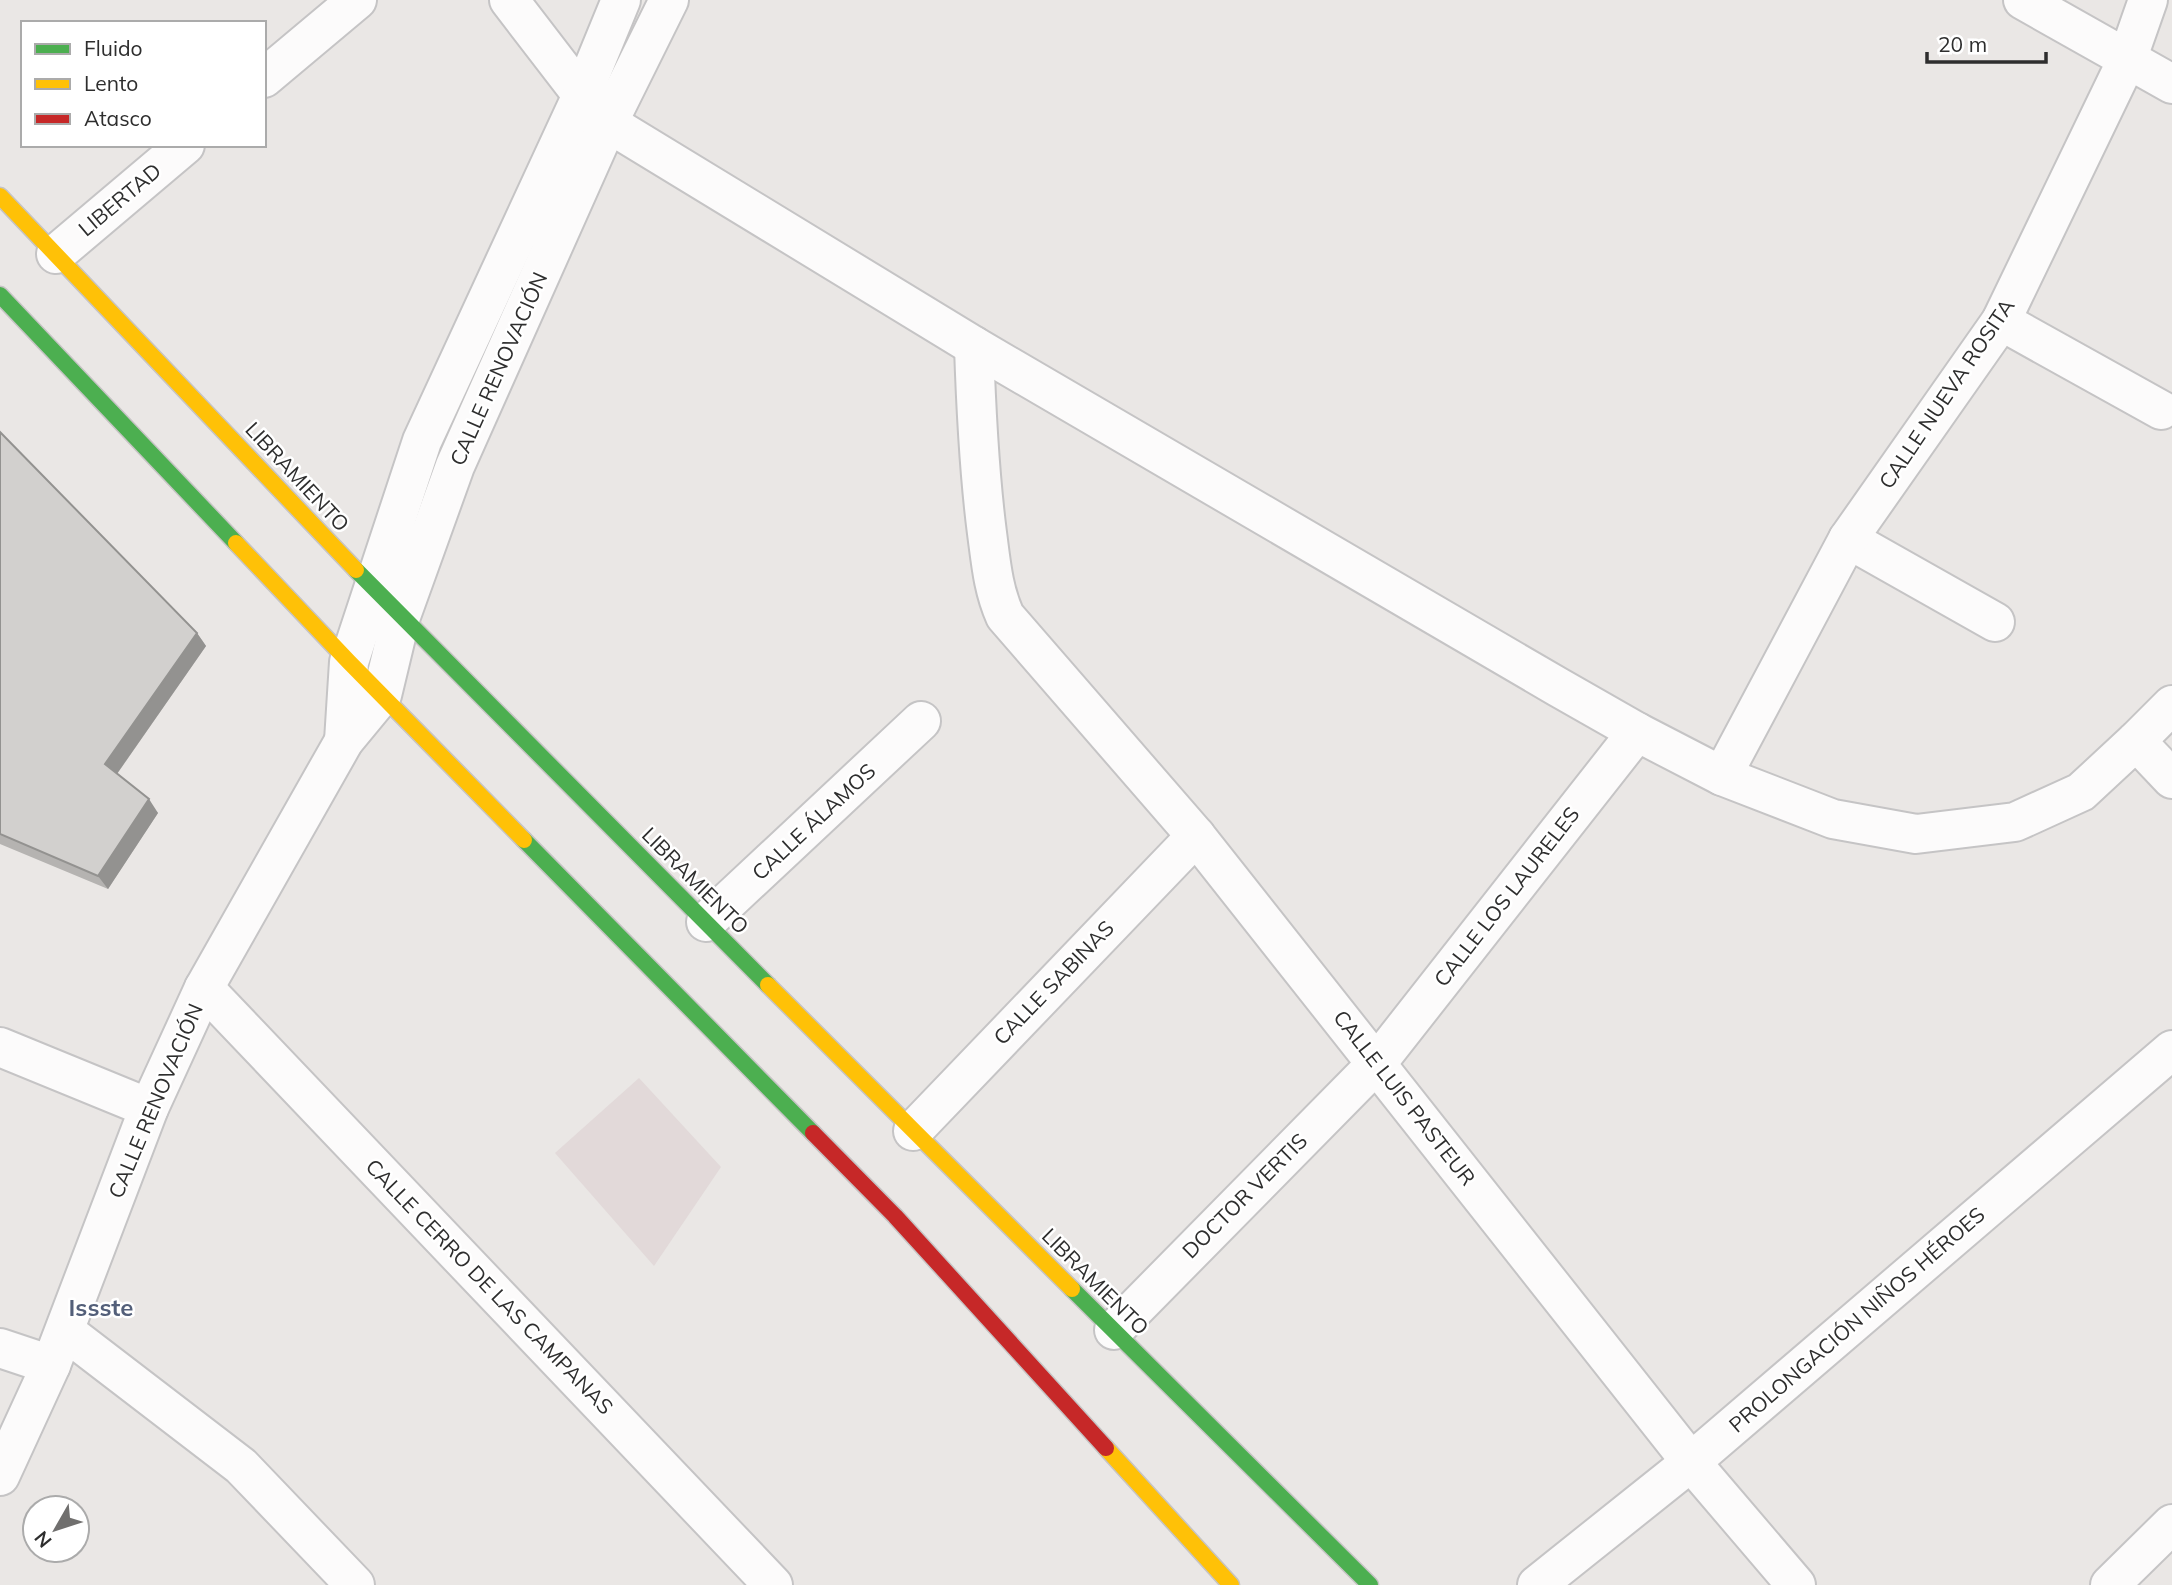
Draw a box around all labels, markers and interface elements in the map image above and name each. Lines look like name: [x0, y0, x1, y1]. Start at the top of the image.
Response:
legend: [21, 21, 266, 147]
scale bar: [1927, 21, 2046, 65]
text: 20 m: [1938, 31, 1987, 57]
text: Fluido: [84, 35, 143, 61]
text: Lento: [84, 70, 138, 96]
text: Atasco: [84, 105, 152, 131]
street label: LIBERTAD: [73, 157, 166, 241]
street label: CALLE RENOVACIÓN: [444, 268, 552, 469]
street label: CALLE NUEVA ROSITA: [1873, 293, 2020, 493]
street label: LIBRAMIENTO: [240, 416, 355, 537]
street label: CALLE ÁLAMOS: [746, 757, 880, 885]
street label: CALLE LOS LAURELES: [1428, 801, 1584, 991]
street label: LIBRAMIENTO: [637, 821, 755, 939]
street label: CALLE SABINAS: [988, 915, 1119, 1050]
street label: CALLE RENOVACIÓN: [102, 999, 208, 1202]
street label: CALLE LUIS PASTEUR: [1328, 1004, 1481, 1190]
street label: DOCTOR VERTIS: [1176, 1127, 1312, 1263]
street label: CALLE CERRO DE LAS CAMPANAS: [361, 1153, 619, 1419]
street label: PROLONGACIÓN NIÑOS HÉROES: [1723, 1201, 1990, 1437]
street label: LIBRAMIENTO: [1037, 1222, 1155, 1340]
district label: Issste: [69, 1292, 133, 1322]
north arrow: [21, 1494, 91, 1564]
text: N: [29, 1527, 57, 1553]

